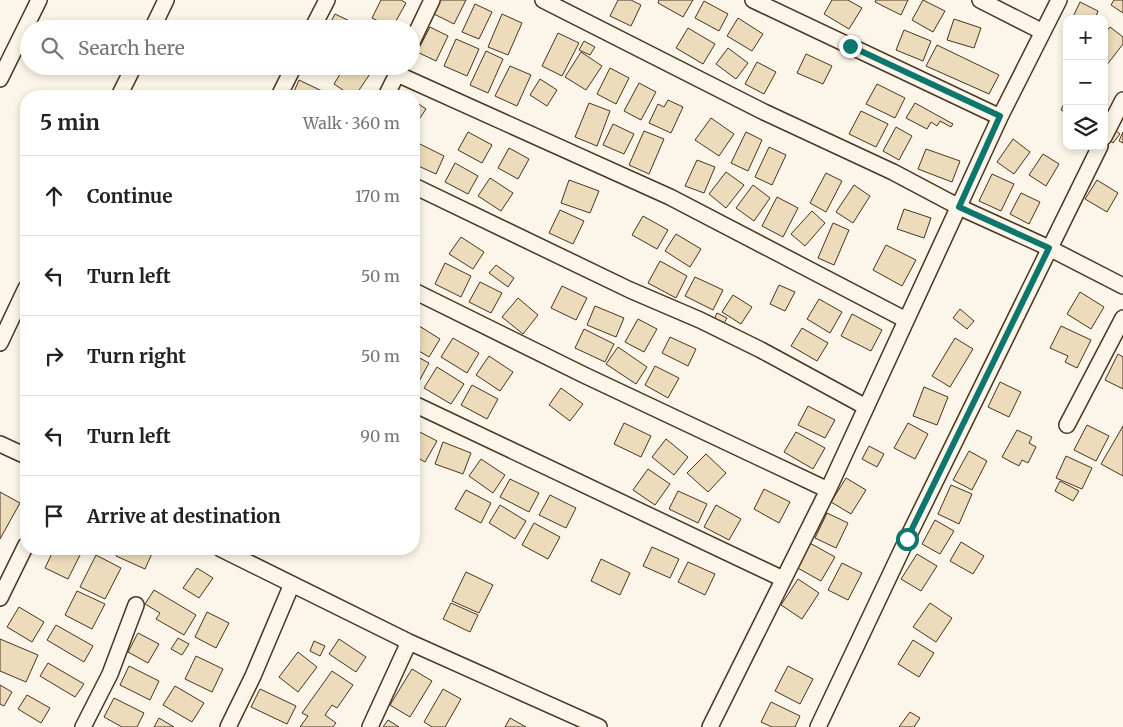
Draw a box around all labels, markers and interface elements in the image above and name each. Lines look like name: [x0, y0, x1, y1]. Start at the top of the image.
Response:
map controls: [1063, 15, 1108, 150]
button: +: [1063, 15, 1108, 60]
search box: [20, 20, 420, 75]
icon: search: [38, 34, 66, 62]
route end: [839, 35, 862, 58]
text: Search here: [78, 36, 185, 60]
button: −: [1063, 60, 1108, 105]
button: layers: [1063, 105, 1108, 150]
text: 5 min: [40, 109, 100, 136]
text: Walk · 360 m: [303, 113, 400, 133]
icon: ahead: [40, 182, 68, 210]
text: Continue: [87, 184, 173, 208]
text: 170 m: [355, 186, 400, 206]
icon: left: [40, 262, 68, 290]
text: Turn left: [87, 264, 171, 288]
text: 50 m: [361, 266, 400, 286]
icon: right: [40, 342, 68, 370]
text: Turn right: [87, 344, 186, 368]
text: 50 m: [361, 346, 400, 366]
icon: left: [40, 422, 68, 450]
text: Turn left: [87, 424, 171, 448]
text: 90 m: [360, 426, 400, 446]
icon: arrive: [40, 502, 68, 530]
text: Arrive at destination: [87, 504, 281, 528]
route start: [896, 528, 919, 551]

